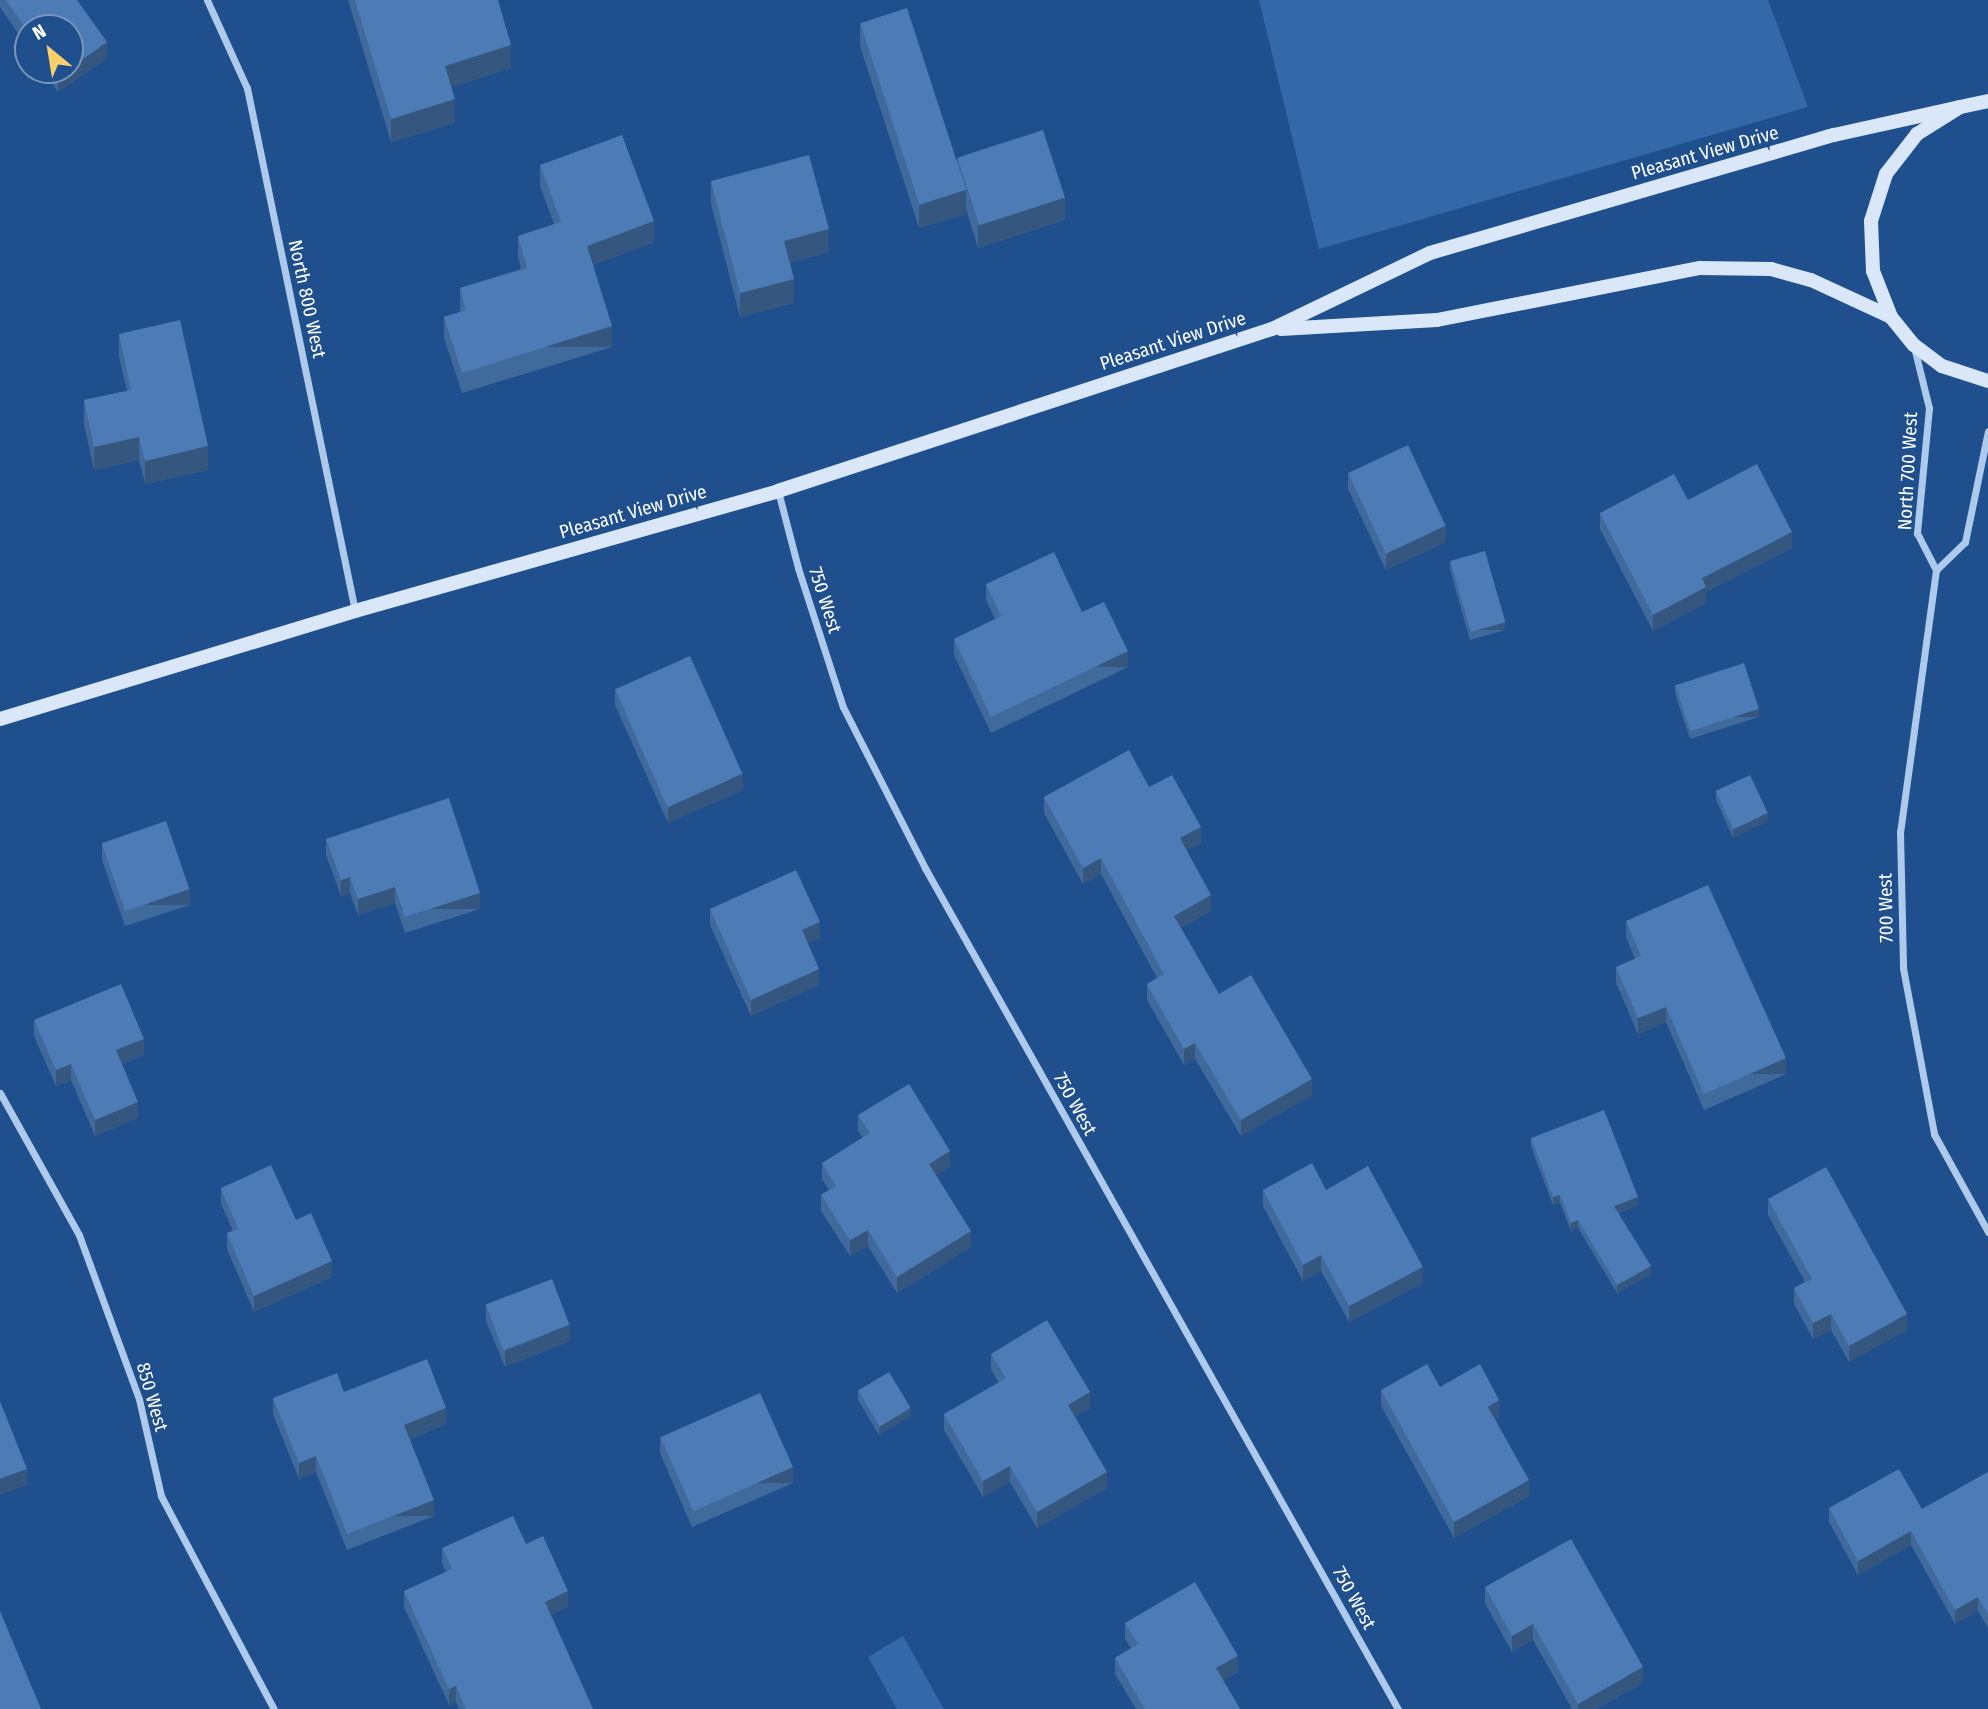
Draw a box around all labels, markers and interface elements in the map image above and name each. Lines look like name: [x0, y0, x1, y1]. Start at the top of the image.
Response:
north arrow: [14, 14, 84, 84]
text: N: [29, 19, 50, 45]
street label: Pleasant View Drive: [1629, 121, 1781, 185]
street label: North 800 West: [283, 238, 331, 360]
street label: Pleasant View Drive: [1097, 307, 1249, 375]
street label: North 700 West: [1894, 411, 1922, 531]
street label: Pleasant View Drive: [557, 480, 709, 544]
street label: 750 West: [804, 564, 846, 636]
street label: 700 West: [1874, 873, 1898, 943]
street label: 750 West: [1048, 1069, 1102, 1139]
street label: 850 West: [131, 1360, 173, 1434]
street label: 750 West: [1327, 1563, 1381, 1633]

